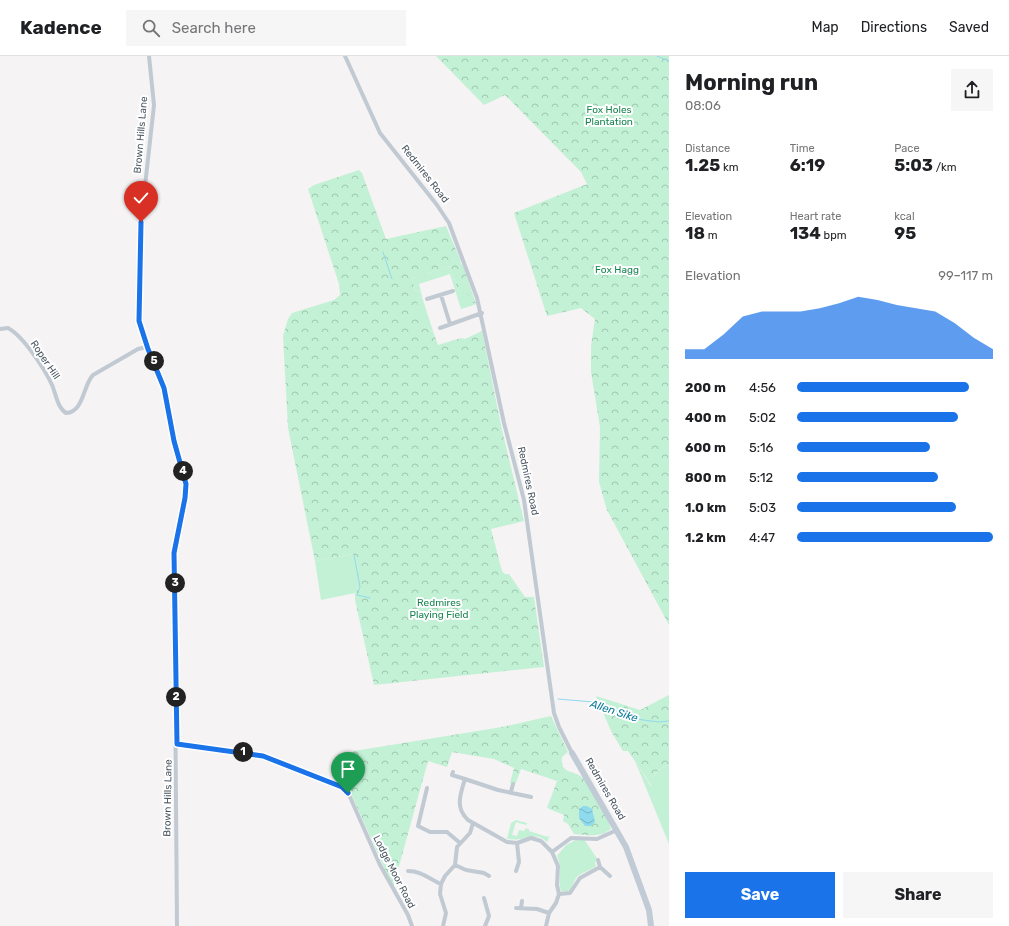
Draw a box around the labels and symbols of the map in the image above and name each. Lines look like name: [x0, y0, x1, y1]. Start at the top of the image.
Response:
street label: Brown Hills Lane: [132, 96, 150, 174]
park label: Fox Holes Plantation: [585, 104, 633, 128]
street label: Redmires Road: [399, 143, 451, 205]
pin: [124, 181, 158, 222]
park label: Fox Hagg: [595, 264, 639, 276]
street label: Roper Hill: [28, 338, 62, 382]
pin: 5: [144, 351, 164, 371]
street label: Redmires Road: [515, 446, 541, 516]
pin: 4: [173, 461, 193, 481]
pin: 3: [165, 573, 185, 593]
park label: Redmires Playing Field: [410, 597, 469, 621]
pin: 2: [166, 687, 186, 707]
water label: Allen Sike: [588, 697, 640, 725]
pin: 1: [233, 742, 253, 762]
pin: [331, 752, 365, 793]
street label: Redmires Road: [582, 756, 628, 822]
street label: Brown Hills Lane: [161, 759, 175, 837]
street label: Lodge Moor Road: [370, 833, 418, 911]

